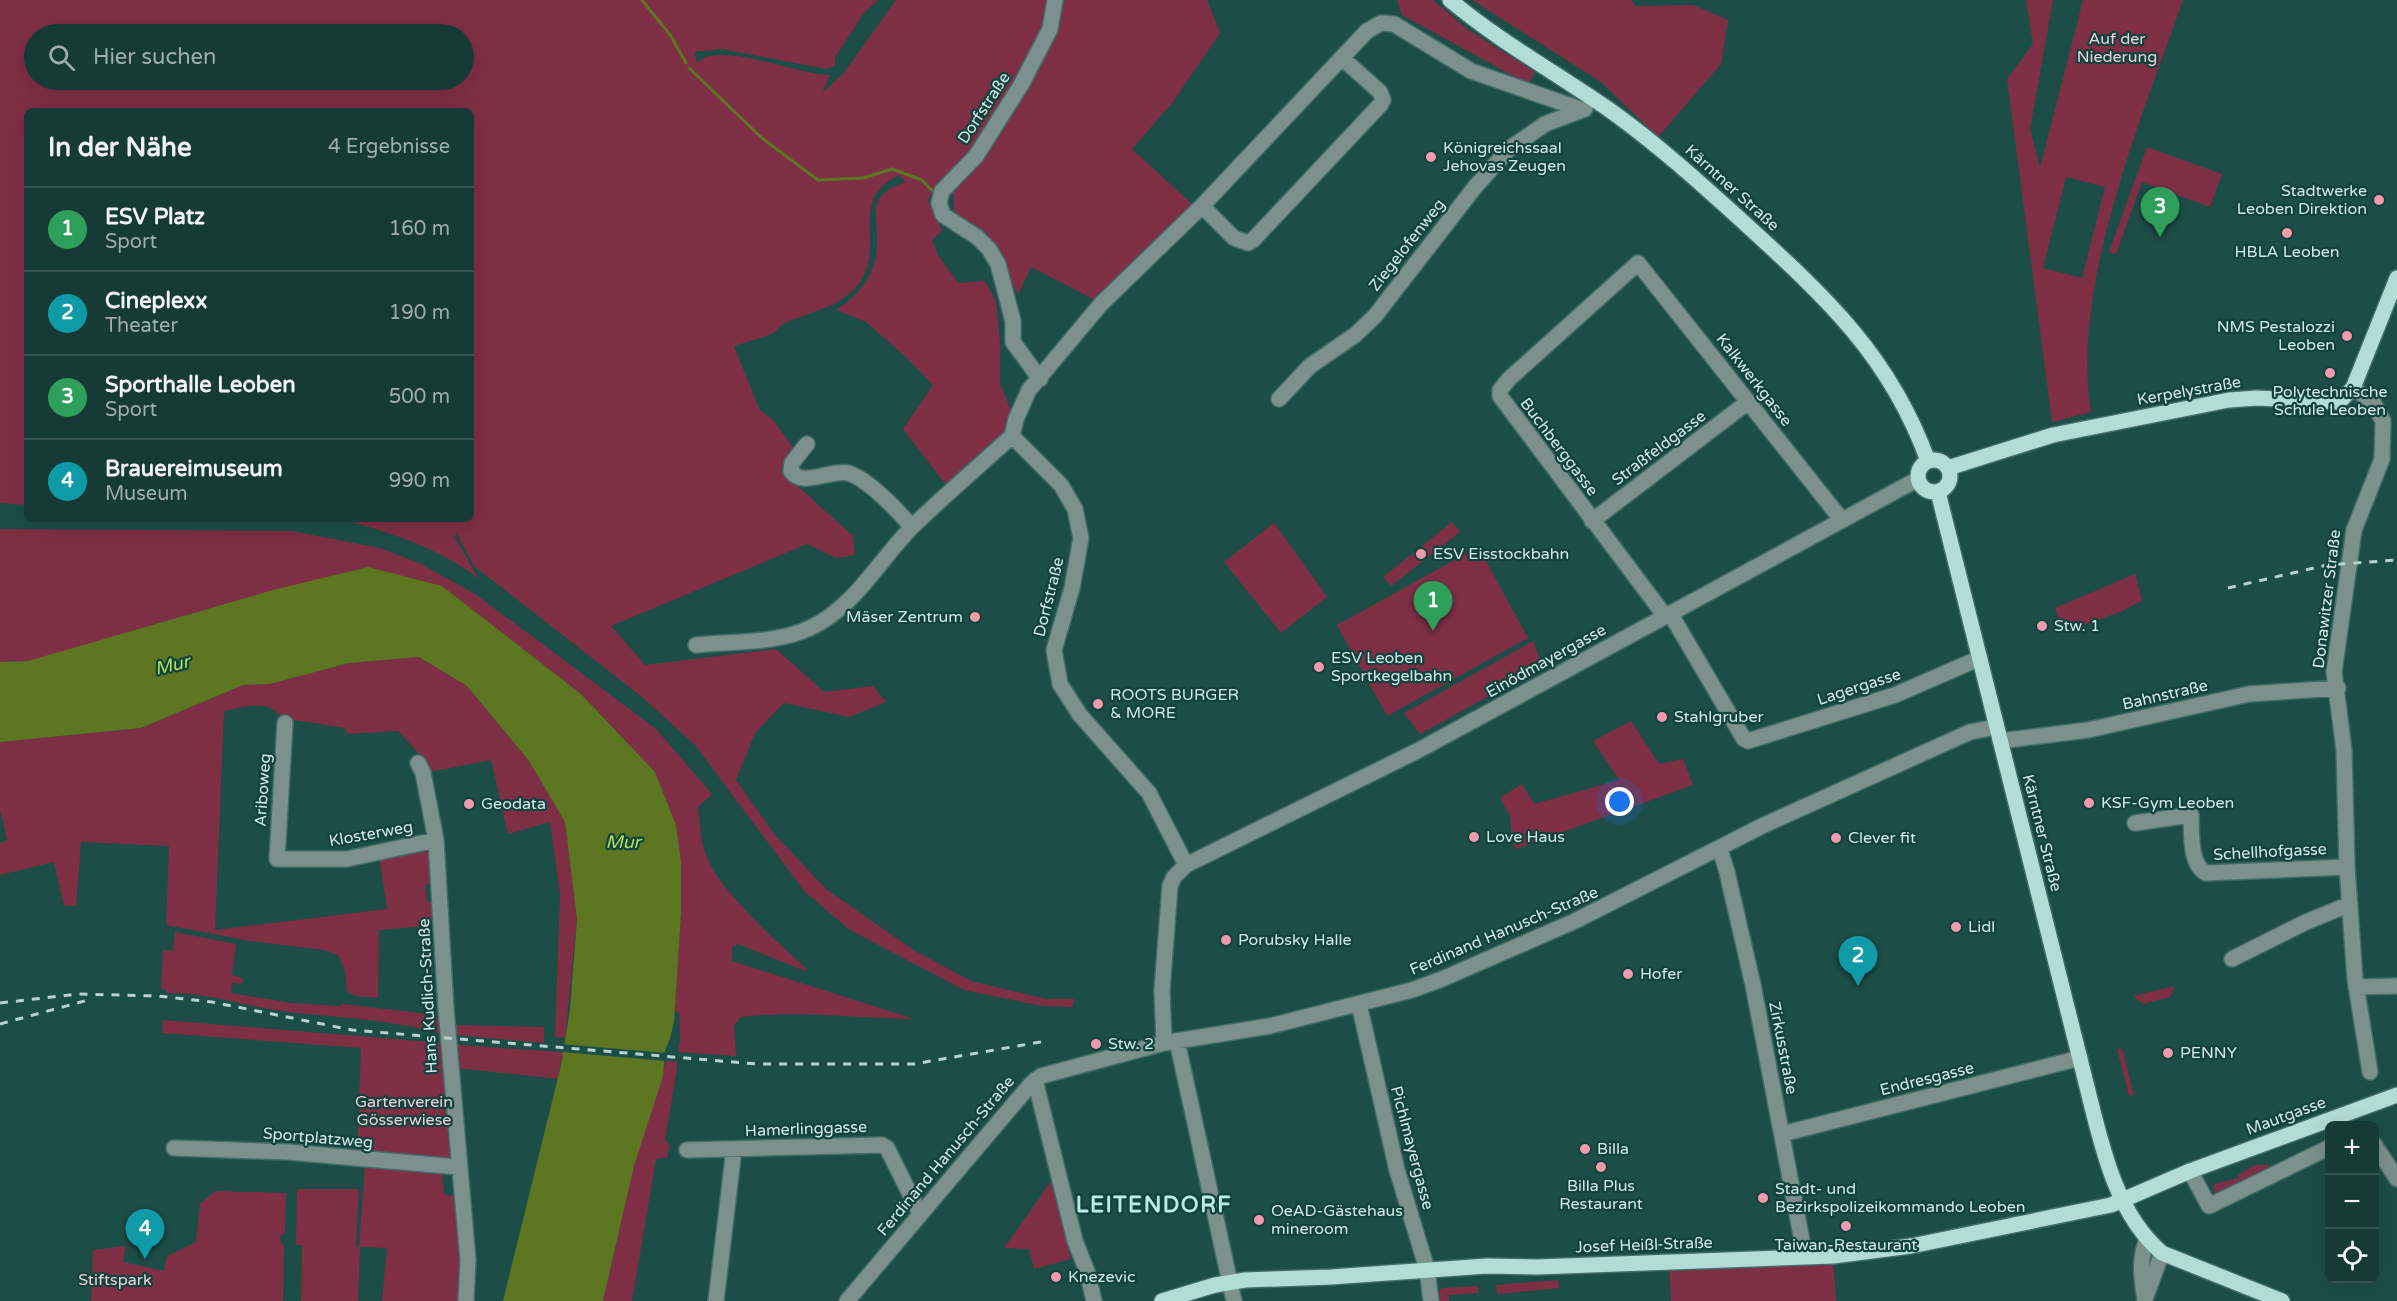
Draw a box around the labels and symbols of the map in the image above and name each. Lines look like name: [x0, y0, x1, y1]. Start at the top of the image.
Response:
park label: Auf der Niederung: [2077, 29, 2157, 67]
street label: Dorfstraße: [953, 68, 1015, 148]
place label: Königreichssaal Jehovas Zeugen: [1443, 138, 1566, 176]
street label: Kärntner Straße: [1681, 140, 1783, 236]
marker: Königreichssaal Jehovas Zeugen: [1424, 150, 1438, 164]
place label: Stadtwerke Leoben Direktion: [2237, 181, 2367, 219]
pin: 3: [2140, 188, 2180, 237]
marker: Stadtwerke Leoben Direktion: [2372, 193, 2386, 207]
street label: Ziegelofenweg: [1365, 195, 1449, 295]
marker: HBLA Leoben: [2280, 226, 2294, 240]
place label: HBLA Leoben: [2234, 242, 2340, 262]
place label: NMS Pestalozzi Leoben: [2217, 317, 2335, 355]
marker: NMS Pestalozzi Leoben: [2340, 329, 2354, 343]
street label: Kalkwerkgasse: [1712, 330, 1796, 430]
marker: Polytechnische Schule Leoben: [2323, 366, 2337, 380]
street label: Kerpelystraße: [2135, 372, 2243, 410]
place label: Polytechnische Schule Leoben: [2272, 382, 2388, 420]
street label: Buchberggasse: [1516, 394, 1602, 500]
street label: Straßfeldgasse: [1608, 406, 1710, 490]
street label: Donawitzer Straße: [2309, 528, 2345, 670]
place label: ESV Eisstockbahn: [1433, 544, 1569, 564]
marker: ESV Eisstockbahn: [1414, 547, 1428, 561]
street label: Dorfstraße: [1029, 555, 1069, 639]
pin: 1: [1414, 582, 1452, 631]
place label: Mäser Zentrum: [846, 607, 963, 627]
marker: Mäser Zentrum: [968, 610, 982, 624]
place label: Stw. 1: [2054, 616, 2100, 636]
marker: Stw. 1: [2035, 619, 2049, 633]
street label: Einödmayergasse: [1482, 620, 1610, 702]
place label: ESV Leoben Sportkegelbahn: [1331, 648, 1452, 686]
water label: Mur: [152, 650, 194, 680]
marker: ESV Leoben Sportkegelbahn: [1312, 660, 1326, 674]
street label: Lagergasse: [1815, 664, 1903, 710]
street label: Bahnstraße: [2120, 675, 2210, 715]
place label: ROOTS BURGER & MORE: [1110, 685, 1239, 723]
marker: ROOTS BURGER & MORE: [1091, 697, 1105, 711]
place label: Stahlgruber: [1674, 707, 1764, 727]
marker: Stahlgruber: [1655, 710, 1669, 724]
street label: Ariboweg: [250, 753, 276, 827]
street label: Kärntner Straße: [2018, 772, 2066, 894]
your location: [1605, 787, 1634, 816]
place label: KSF-Gym Leoben: [2101, 793, 2234, 813]
place label: Geodata: [481, 794, 546, 814]
marker: KSF-Gym Leoben: [2082, 796, 2096, 810]
marker: Geodata: [462, 797, 476, 811]
street label: Klosterweg: [327, 817, 415, 851]
place label: Love Haus: [1486, 827, 1565, 847]
place label: Clever fit: [1848, 828, 1916, 848]
marker: Love Haus: [1467, 830, 1481, 844]
water label: Mur: [605, 831, 643, 853]
marker: Clever fit: [1829, 831, 1843, 845]
street label: Schellhofgasse: [2213, 839, 2327, 865]
street label: Ferdinand Hanusch-Straße: [1407, 882, 1601, 980]
place label: Lidl: [1968, 917, 1995, 937]
street label: Hans Kudlich-Straße: [414, 918, 442, 1074]
marker: Lidl: [1949, 920, 1963, 934]
place label: Porubsky Halle: [1238, 930, 1351, 950]
marker: Porubsky Halle: [1219, 933, 1233, 947]
pin: 2: [1838, 936, 1878, 986]
place label: Hofer: [1640, 964, 1683, 984]
marker: Hofer: [1621, 967, 1635, 981]
street label: Zirkusstraße: [1764, 1000, 1802, 1096]
place label: Stw. 2: [1108, 1034, 1154, 1054]
marker: Stw. 2: [1089, 1037, 1103, 1051]
place label: PENNY: [2180, 1043, 2237, 1063]
marker: PENNY: [2161, 1046, 2175, 1060]
street label: Endresgasse: [1878, 1058, 1976, 1100]
street label: Ferdinand Hanusch-Straße: [873, 1072, 1019, 1240]
street label: Pichlmayergasse: [1386, 1084, 1438, 1212]
park label: Gartenverein Gösserwiese: [355, 1092, 453, 1130]
street label: Mautgasse: [2243, 1092, 2329, 1140]
street label: Hamerlinggasse: [745, 1117, 867, 1141]
street label: Sportplatzweg: [262, 1123, 374, 1153]
place label: Billa: [1597, 1139, 1629, 1159]
marker: Billa: [1578, 1142, 1592, 1156]
marker: Billa Plus Restaurant: [1594, 1160, 1608, 1174]
place label: Billa Plus Restaurant: [1559, 1176, 1643, 1214]
place label: Stadt- und Bezirkspolizeikommando Leoben: [1775, 1179, 2026, 1217]
marker: Stadt- und Bezirkspolizeikommando Leoben: [1756, 1191, 1770, 1205]
district label: LEITENDORF: [1076, 1192, 1232, 1218]
place label: OeAD-Gästehaus mineroom: [1271, 1201, 1403, 1239]
pin: 4: [126, 1210, 164, 1259]
marker: OeAD-Gästehaus mineroom: [1252, 1213, 1266, 1227]
marker: Taiwan-Restaurant: [1839, 1219, 1853, 1233]
street label: Josef Heißl-Straße: [1575, 1233, 1713, 1257]
place label: Taiwan-Restaurant: [1775, 1235, 1917, 1255]
place label: Knezevic: [1068, 1267, 1135, 1287]
park label: Stiftspark: [78, 1270, 152, 1290]
marker: Knezevic: [1049, 1270, 1063, 1284]

